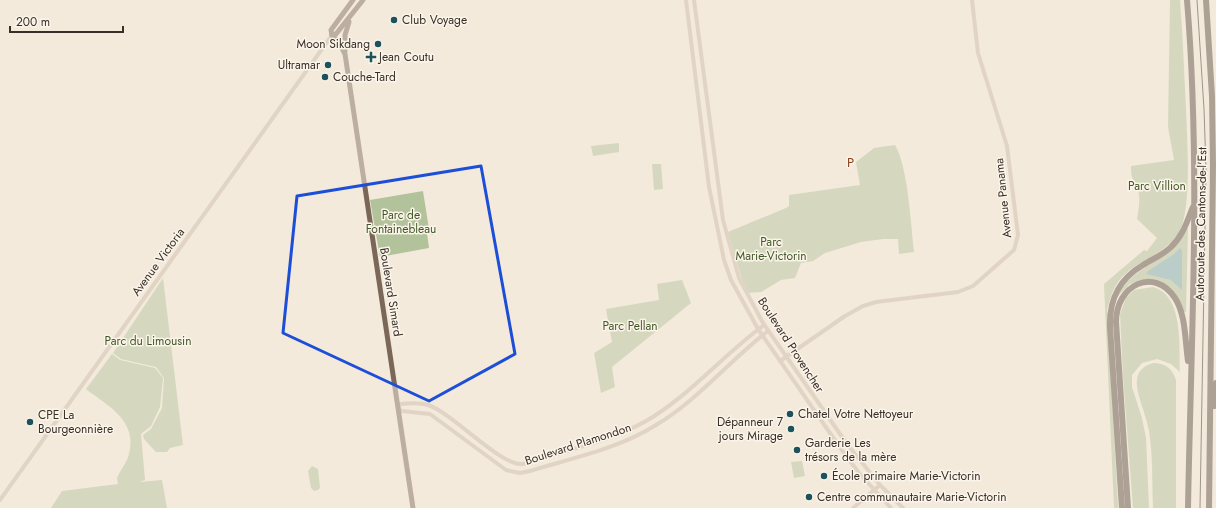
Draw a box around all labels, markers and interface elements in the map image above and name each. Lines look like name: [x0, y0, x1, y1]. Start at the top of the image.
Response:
scale bar: [10, 8, 123, 34]
place label: Club Voyage: [402, 11, 467, 29]
text: 200 m: [16, 13, 50, 31]
marker: Club Voyage: [389, 15, 399, 25]
place label: Moon Sikdang: [297, 35, 370, 53]
marker: Moon Sikdang: [373, 39, 383, 49]
place label: Jean Coutu: [377, 48, 434, 66]
marker: Jean Coutu: [366, 52, 376, 62]
place label: Ultramar: [278, 56, 321, 74]
marker: Ultramar: [323, 60, 333, 70]
place label: Couche-Tard: [333, 68, 396, 86]
marker: Couche-Tard: [320, 72, 330, 82]
street label: Autoroute des Cantons-de-l'Est: [1191, 147, 1211, 301]
district label: P: [847, 153, 855, 172]
street label: Avenue Panama: [990, 157, 1016, 239]
park label: Parc Villion: [1128, 177, 1186, 195]
park label: Parc de Fontainebleau: [366, 206, 436, 238]
street label: Avenue Victoria: [127, 224, 189, 300]
park label: Parc Marie-Victorin: [735, 233, 807, 265]
street label: Boulevard Simard: [375, 246, 407, 338]
street label: Boulevard Provencher: [753, 294, 829, 397]
park label: Parc Pellan: [602, 317, 658, 335]
park label: Parc du Limousin: [105, 332, 192, 350]
place label: Chatel Votre Nettoyeur: [798, 405, 914, 423]
place label: CPE La Bourgeonnière: [38, 406, 113, 438]
marker: Chatel Votre Nettoyeur: [785, 409, 795, 419]
place label: Dépanneur 7 jours Mirage: [717, 413, 784, 445]
marker: CPE La Bourgeonnière: [25, 417, 35, 427]
street label: Boulevard Plamondon: [522, 418, 634, 470]
marker: Dépanneur 7 jours Mirage: [786, 424, 796, 434]
place label: Garderie Les trésors de la mère: [805, 434, 896, 466]
marker: Garderie Les trésors de la mère: [792, 445, 802, 455]
place label: École primaire Marie-Victorin: [832, 467, 981, 485]
marker: École primaire Marie-Victorin: [819, 471, 829, 481]
place label: Centre communautaire Marie-Victorin: [817, 488, 1007, 506]
marker: Centre communautaire Marie-Victorin: [804, 492, 814, 502]

